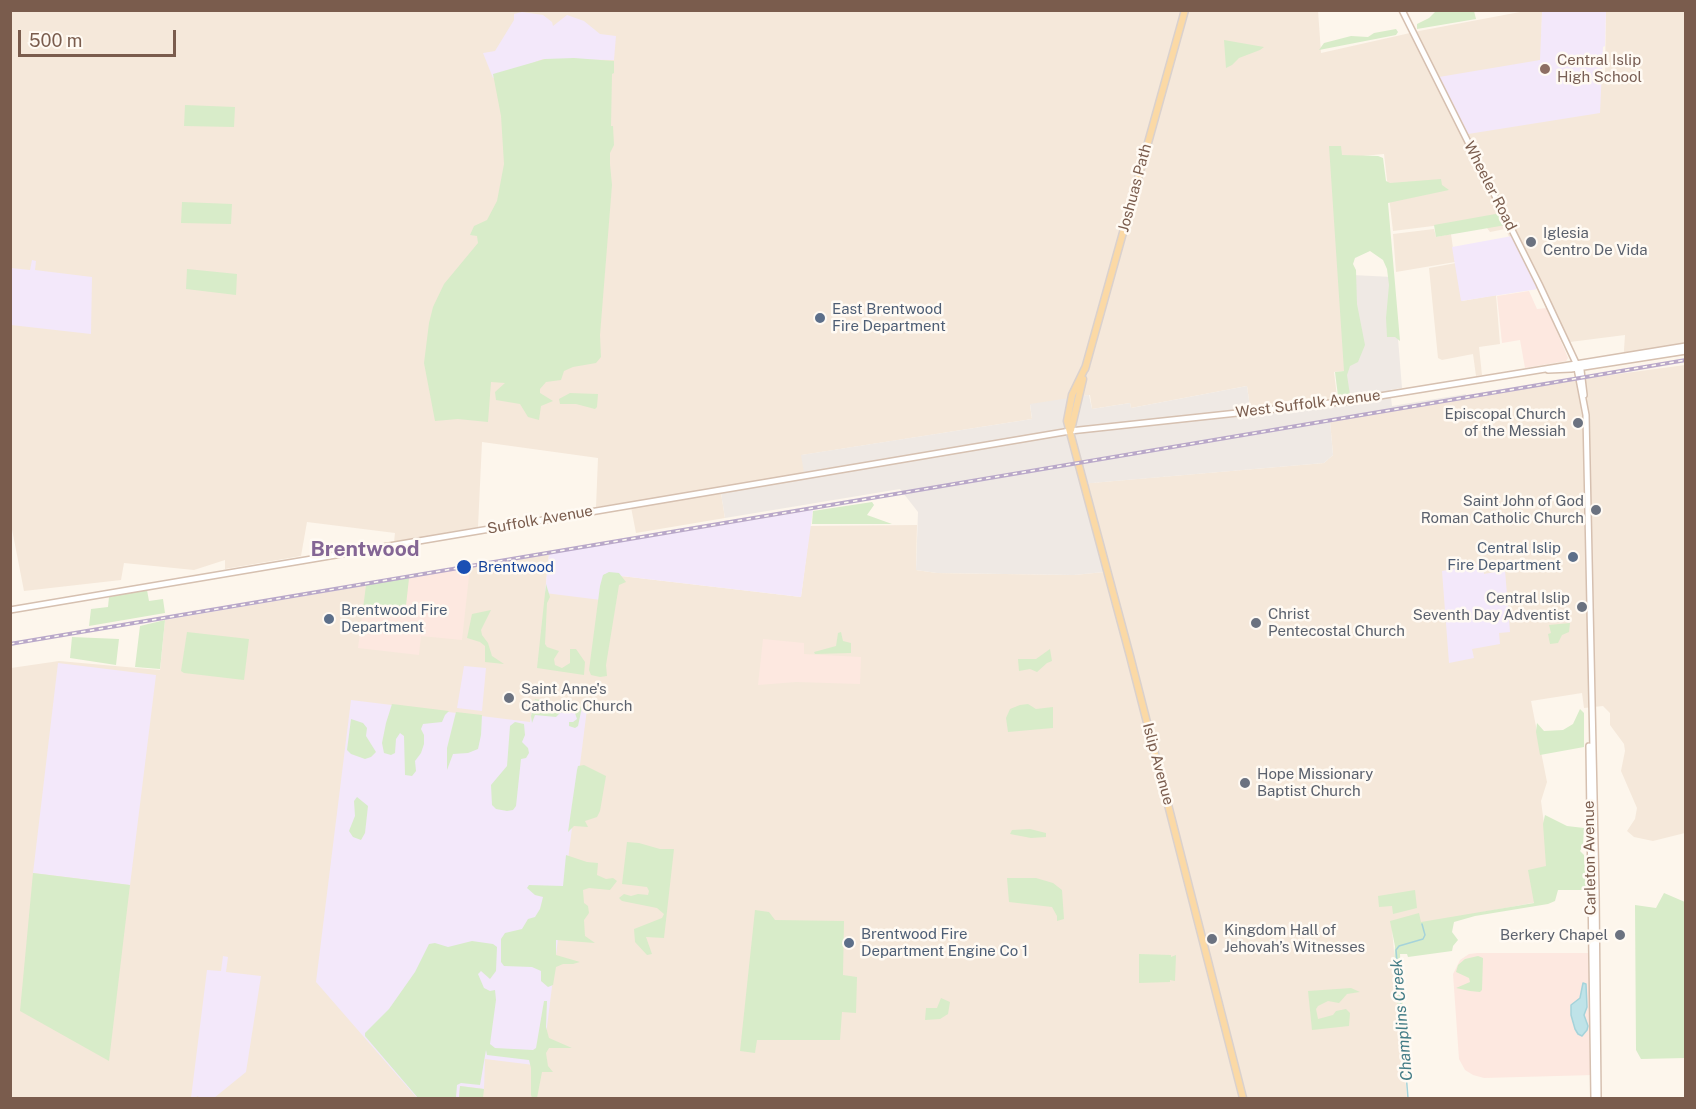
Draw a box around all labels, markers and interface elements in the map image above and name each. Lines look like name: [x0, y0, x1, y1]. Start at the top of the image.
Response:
scale bar: [21, 18, 178, 56]
text: 500 m: [29, 30, 82, 51]
place label: Central Islip High School: [1557, 51, 1642, 86]
marker: Central Islip High School: [1538, 62, 1552, 76]
street label: Wheeler Road: [1460, 138, 1520, 234]
street label: Joshuas Path: [1115, 142, 1155, 234]
place label: Iglesia Centro De Vida: [1543, 224, 1647, 259]
marker: Iglesia Centro De Vida: [1524, 235, 1538, 249]
place label: East Brentwood Fire Department: [832, 300, 946, 335]
marker: East Brentwood Fire Department: [813, 311, 827, 325]
street label: West Suffolk Avenue: [1235, 386, 1381, 422]
place label: Episcopal Church of the Messiah: [1445, 405, 1566, 440]
marker: Episcopal Church of the Messiah: [1571, 416, 1585, 430]
place label: Saint John of God Roman Catholic Church: [1421, 492, 1584, 527]
street label: Suffolk Avenue: [486, 502, 594, 538]
marker: Saint John of God Roman Catholic Church: [1589, 503, 1603, 517]
district label: Brentwood: [310, 537, 420, 563]
place label: Central Islip Fire Department: [1447, 539, 1561, 574]
marker: Central Islip Fire Department: [1566, 550, 1580, 564]
marker: Brentwood: [455, 558, 473, 576]
place label: Brentwood: [478, 558, 554, 576]
place label: Central Islip Seventh Day Adventist: [1413, 589, 1570, 624]
marker: Central Islip Seventh Day Adventist: [1575, 600, 1589, 614]
place label: Brentwood Fire Department: [341, 601, 448, 636]
place label: Christ Pentecostal Church: [1268, 605, 1405, 640]
marker: Brentwood Fire Department: [322, 612, 336, 626]
marker: Christ Pentecostal Church: [1249, 616, 1263, 630]
place label: Saint Anne's Catholic Church: [521, 680, 632, 715]
marker: Saint Anne's Catholic Church: [502, 691, 516, 705]
street label: Islip Avenue: [1138, 721, 1178, 807]
place label: Hope Missionary Baptist Church: [1257, 765, 1373, 800]
marker: Hope Missionary Baptist Church: [1238, 776, 1252, 790]
street label: Carleton Avenue: [1580, 801, 1600, 915]
place label: Kingdom Hall of Jehovah’s Witnesses: [1224, 921, 1365, 956]
place label: Brentwood Fire Department Engine Co 1: [861, 925, 1028, 960]
place label: Berkery Chapel: [1500, 926, 1608, 944]
marker: Berkery Chapel: [1613, 928, 1627, 942]
marker: Kingdom Hall of Jehovah’s Witnesses: [1205, 932, 1219, 946]
marker: Brentwood Fire Department Engine Co 1: [842, 936, 856, 950]
water label: Champlins Creek: [1387, 958, 1417, 1082]

